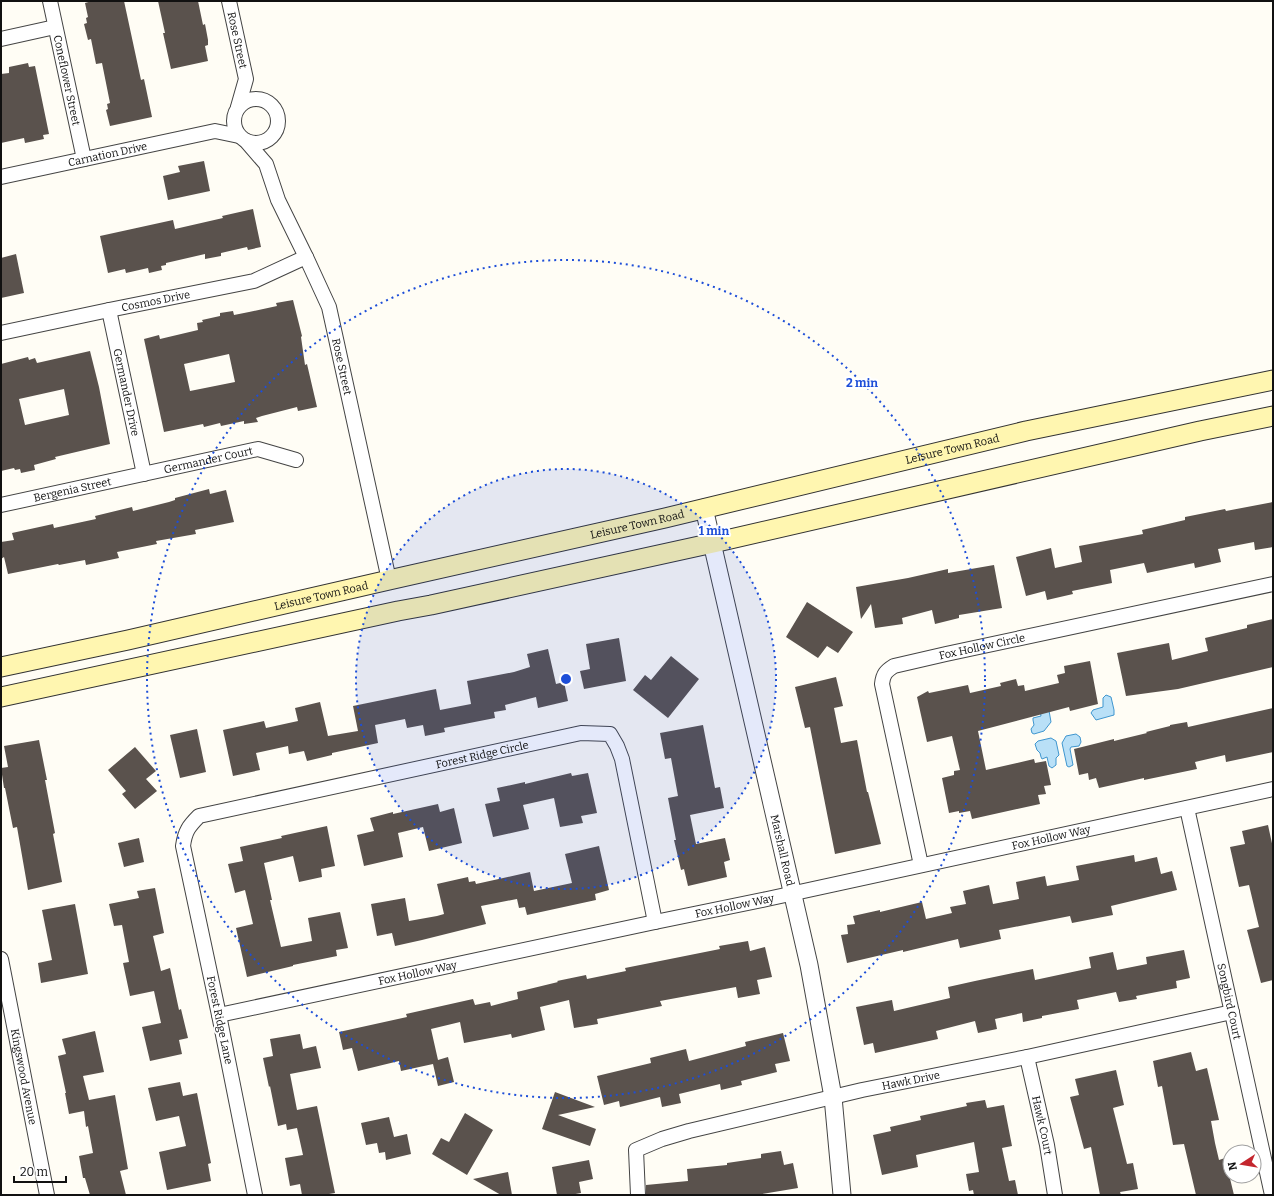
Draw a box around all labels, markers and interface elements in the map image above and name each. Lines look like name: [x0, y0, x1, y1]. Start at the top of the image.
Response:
street label: Rose Street: [225, 11, 250, 70]
street label: Coneflower Street: [51, 34, 83, 127]
street label: Carnation Drive: [67, 140, 148, 169]
street label: Cosmos Drive: [120, 288, 191, 314]
street label: Rose Street: [329, 337, 354, 396]
street label: Germander Drive: [110, 347, 142, 437]
text: 2 min: [846, 376, 878, 390]
street label: Leisure Town Road: [904, 432, 1001, 467]
street label: Germander Court: [163, 444, 254, 476]
street label: Bergenia Street: [32, 475, 113, 505]
street label: Leisure Town Road: [589, 507, 686, 542]
text: 1 min: [699, 524, 729, 538]
street label: Leisure Town Road: [273, 579, 370, 613]
street label: Fox Hollow Circle: [938, 631, 1026, 662]
centre of rings: [559, 672, 573, 686]
street label: Forest Ridge Circle: [435, 739, 530, 771]
street label: Marshall Road: [768, 813, 797, 888]
street label: Fox Hollow Way: [1011, 823, 1092, 853]
street label: Fox Hollow Way: [694, 892, 775, 921]
street label: Fox Hollow Way: [377, 958, 458, 988]
street label: Songbird Court: [1214, 962, 1244, 1041]
street label: Forest Ridge Lane: [204, 975, 235, 1066]
street label: Kingswood Avenue: [8, 1028, 39, 1126]
street label: Hawk Drive: [881, 1069, 941, 1093]
street label: Hawk Court: [1029, 1095, 1054, 1156]
north arrow: [1222, 1144, 1262, 1184]
scale bar: [14, 1158, 66, 1184]
text: N: [1225, 1160, 1240, 1171]
text: 20 m: [20, 1165, 49, 1179]

